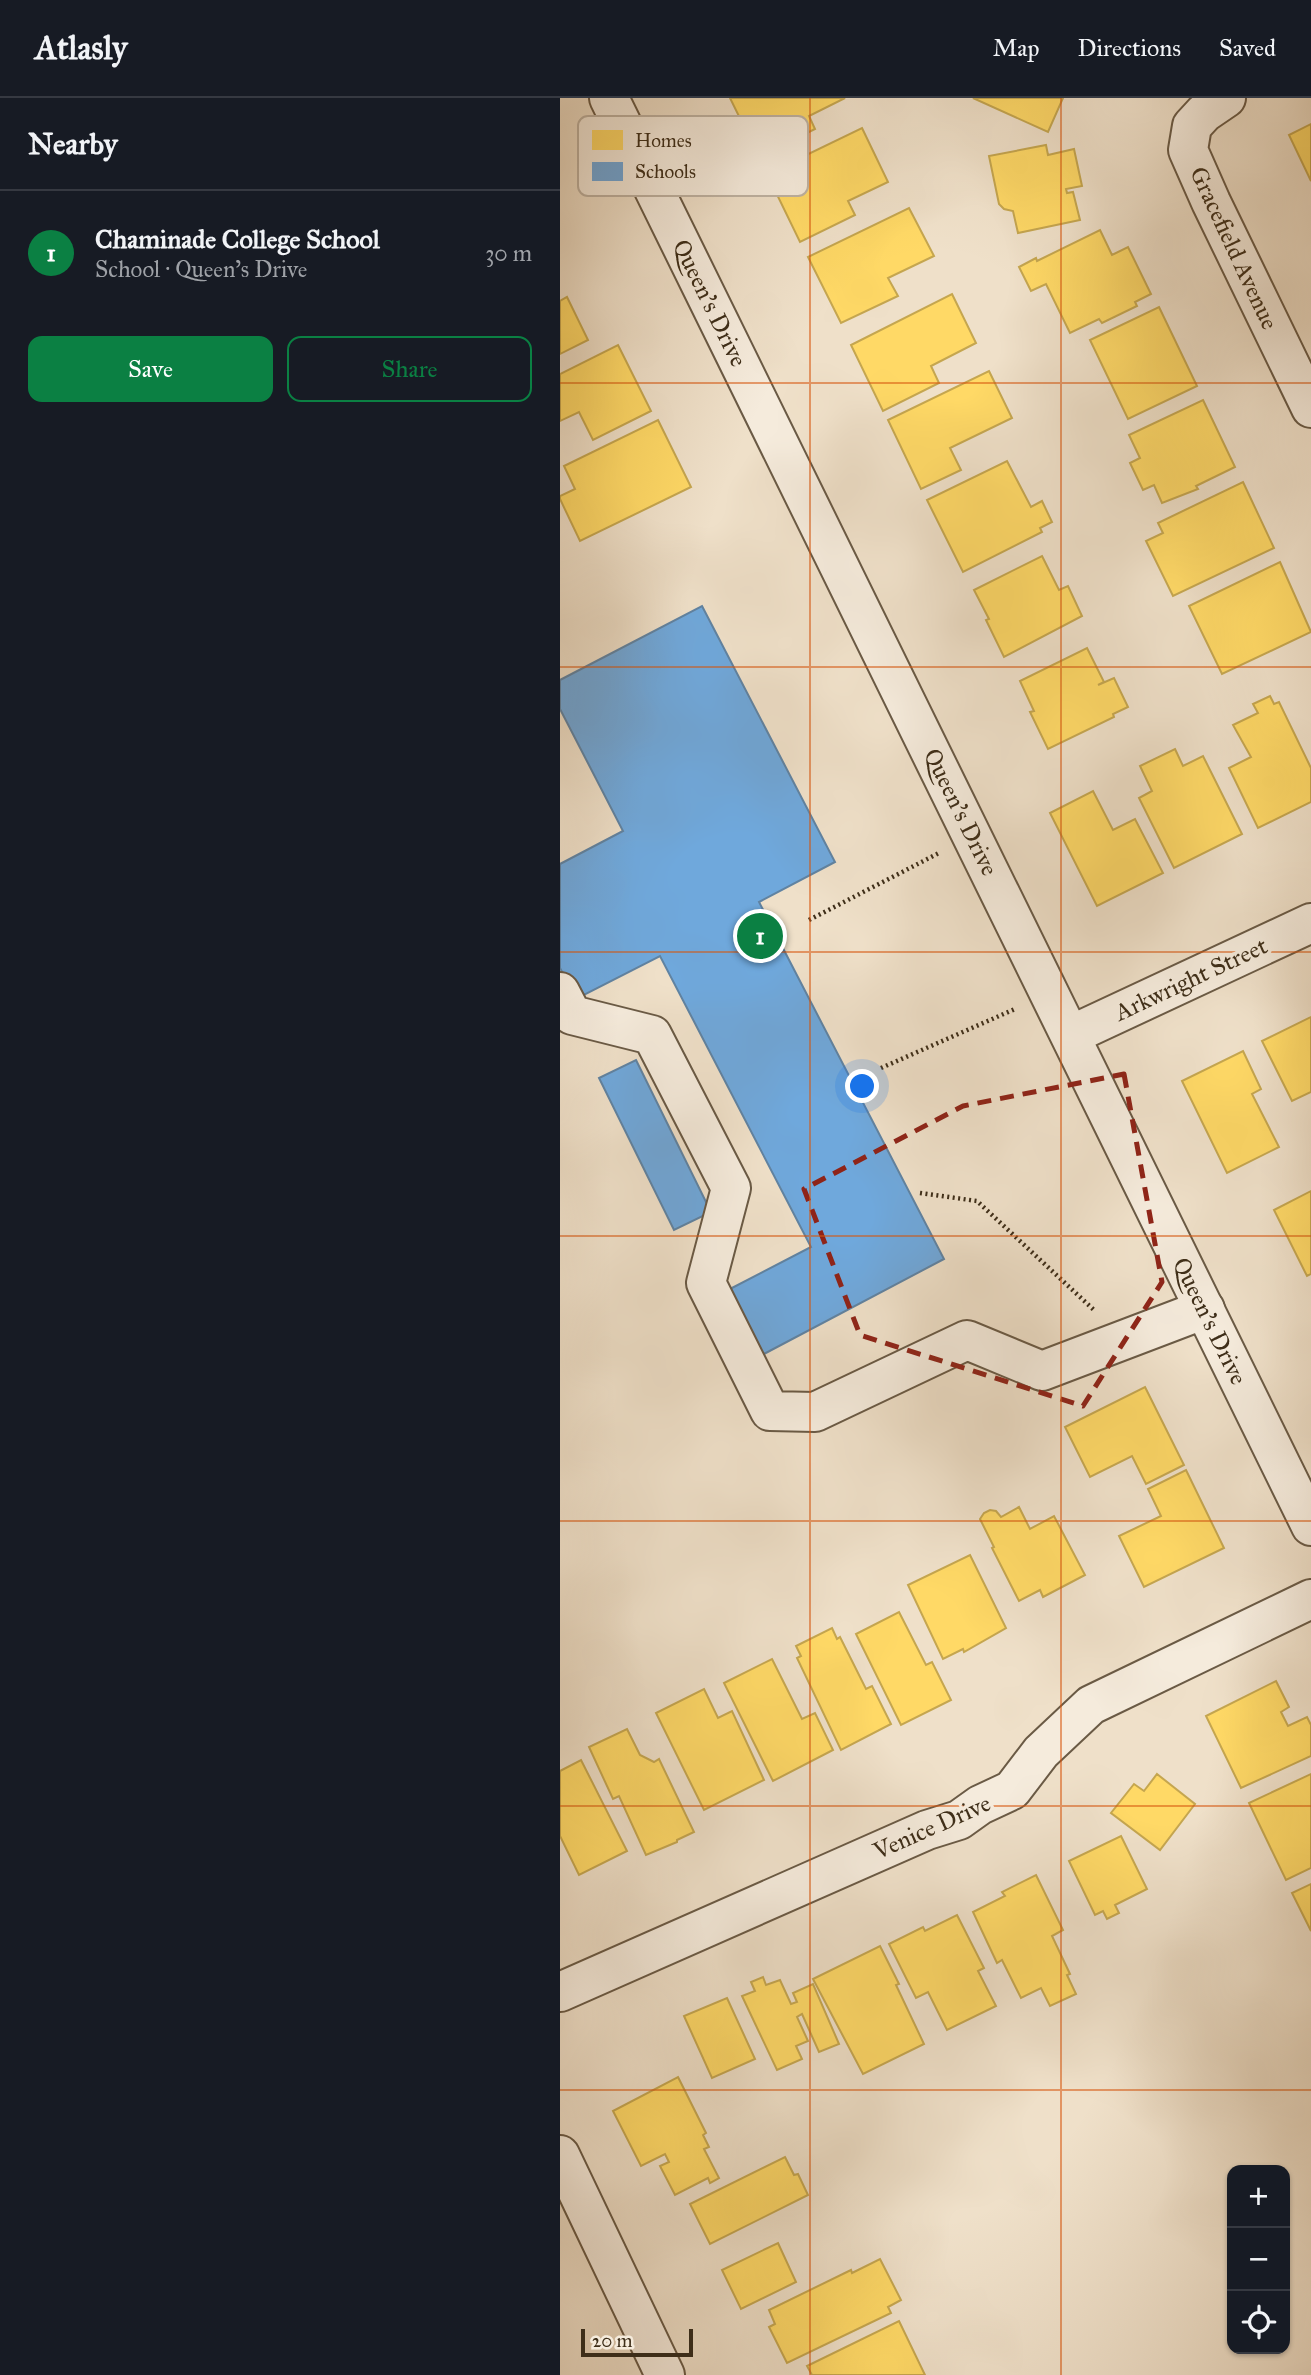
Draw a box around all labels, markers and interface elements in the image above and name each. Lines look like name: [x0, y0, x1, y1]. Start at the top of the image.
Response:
text: Atlasly: [35, 28, 127, 68]
text: Map: [993, 33, 1040, 63]
text: Directions: [1078, 33, 1181, 63]
text: Saved: [1219, 33, 1276, 63]
legend: [578, 116, 808, 196]
text: Nearby: [28, 126, 118, 162]
text: Homes: [635, 129, 692, 152]
text: Schools: [635, 160, 696, 183]
street label: Gracefield Avenue: [1183, 162, 1285, 334]
text: Chaminade College School: [95, 223, 380, 255]
street label: Queen's Drive: [666, 234, 754, 372]
text: 1: [46, 239, 56, 267]
text: 30 m: [485, 239, 532, 267]
text: School · Queen's Drive: [95, 255, 307, 283]
button: Save: [28, 336, 273, 402]
button: Share: [287, 336, 532, 402]
street label: Queen's Drive: [917, 743, 1005, 881]
pin: 1: [737, 910, 783, 962]
street label: Arkwright Street: [1109, 930, 1273, 1028]
your location: [845, 1069, 879, 1103]
street label: Queen's Drive: [1166, 1252, 1254, 1390]
street label: Venice Drive: [868, 1788, 995, 1867]
map controls: [1227, 2165, 1290, 2354]
button: +: [1227, 2165, 1290, 2228]
button: −: [1227, 2228, 1290, 2291]
button: locate: [1227, 2291, 1290, 2354]
scale bar: [581, 2326, 693, 2358]
text: 20 m: [592, 2329, 633, 2352]

